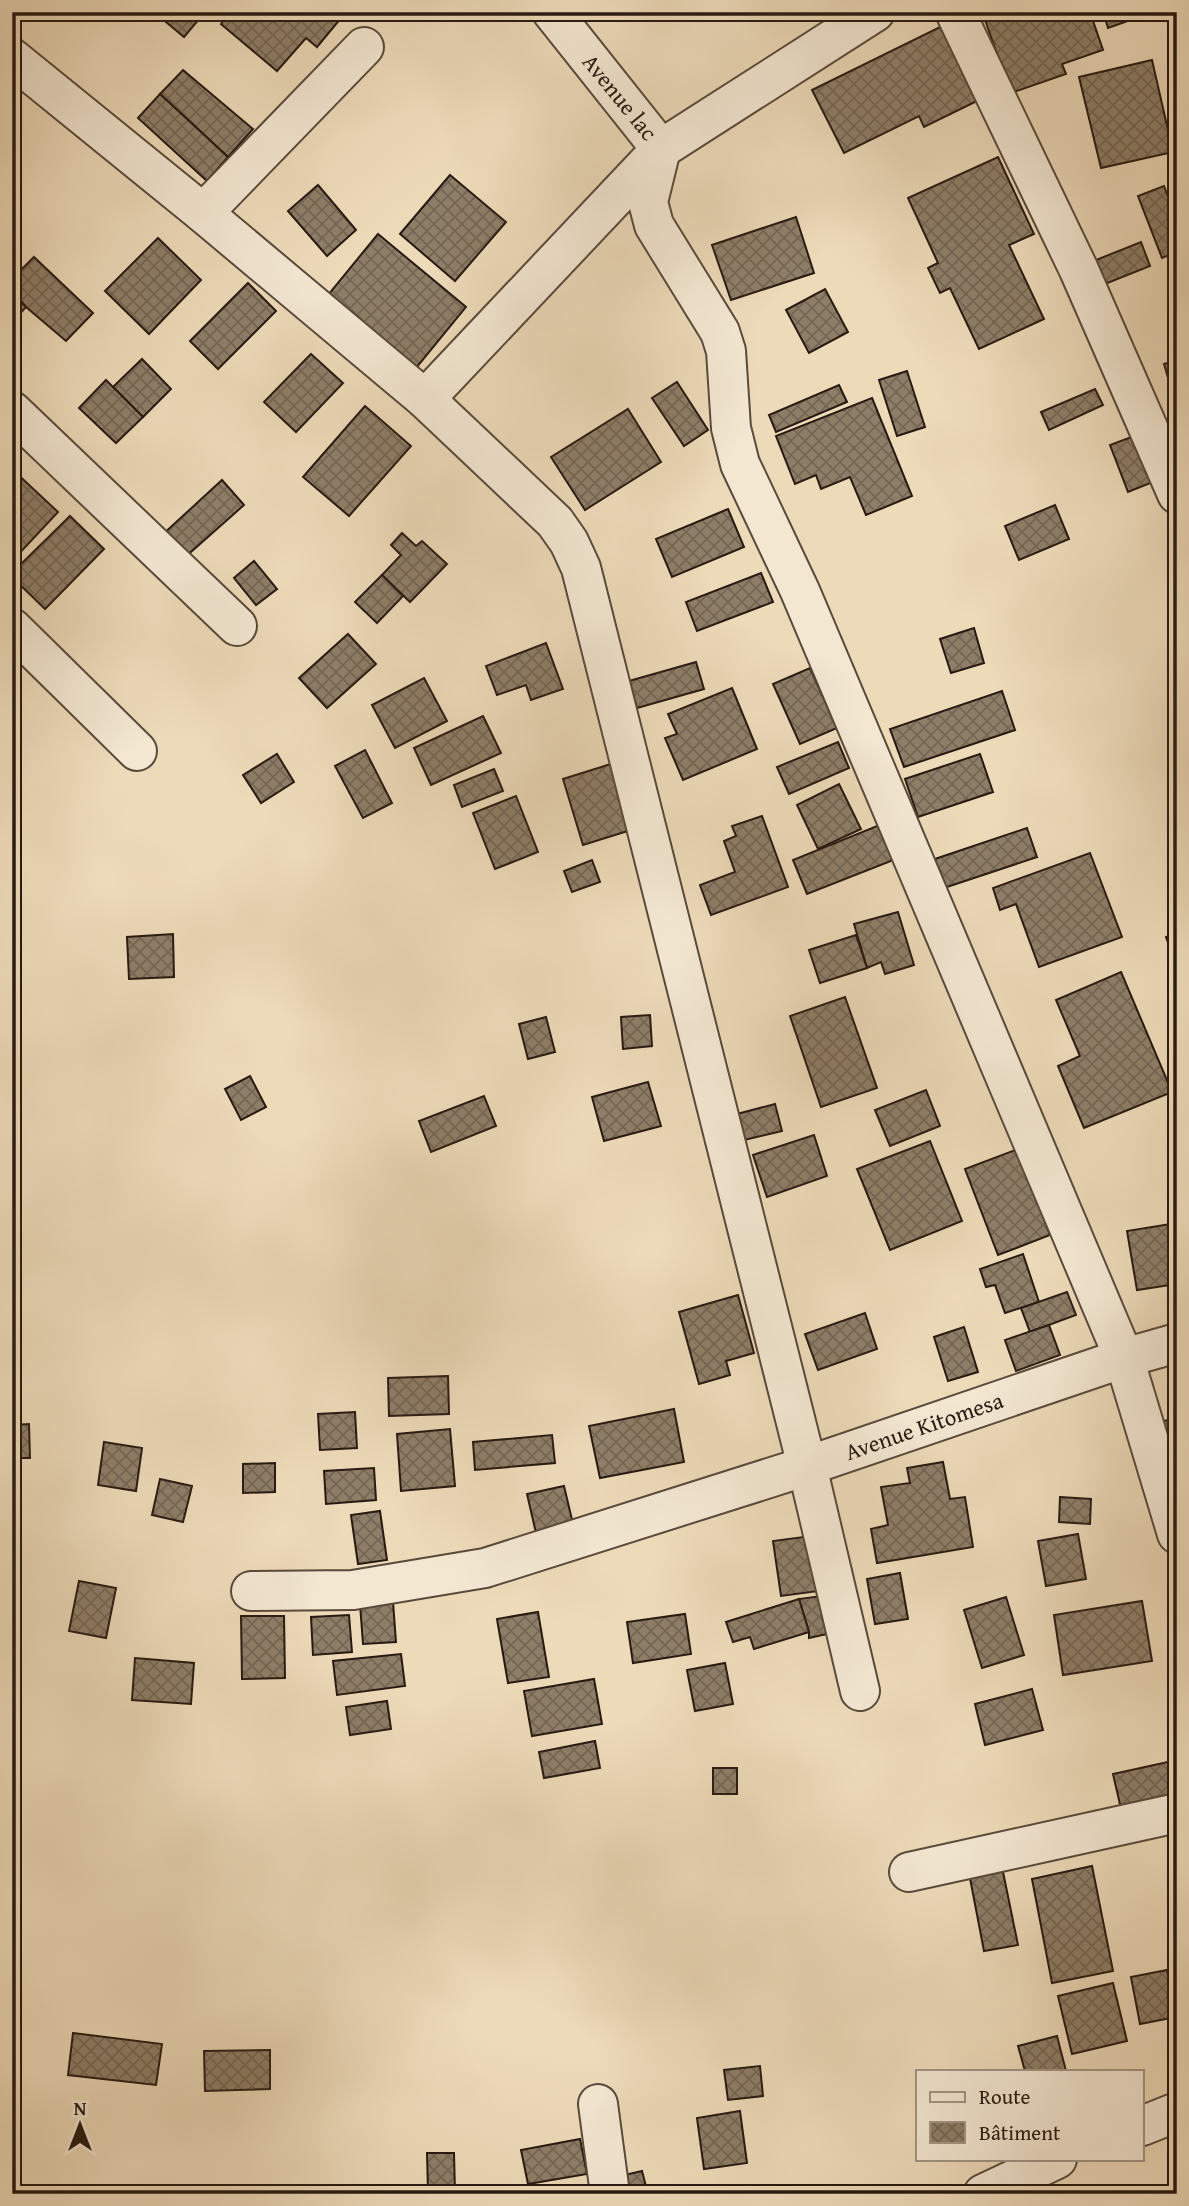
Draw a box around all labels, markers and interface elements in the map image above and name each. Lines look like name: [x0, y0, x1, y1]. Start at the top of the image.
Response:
street label: Avenue lac: [575, 46, 666, 147]
street label: Avenue Kitomesa: [840, 1383, 1007, 1468]
legend: [916, 2070, 1144, 2160]
text: Route: [979, 2081, 1031, 2112]
north arrow: [46, 2090, 116, 2160]
text: N: [74, 2094, 87, 2122]
text: Bâtiment: [979, 2117, 1061, 2148]

